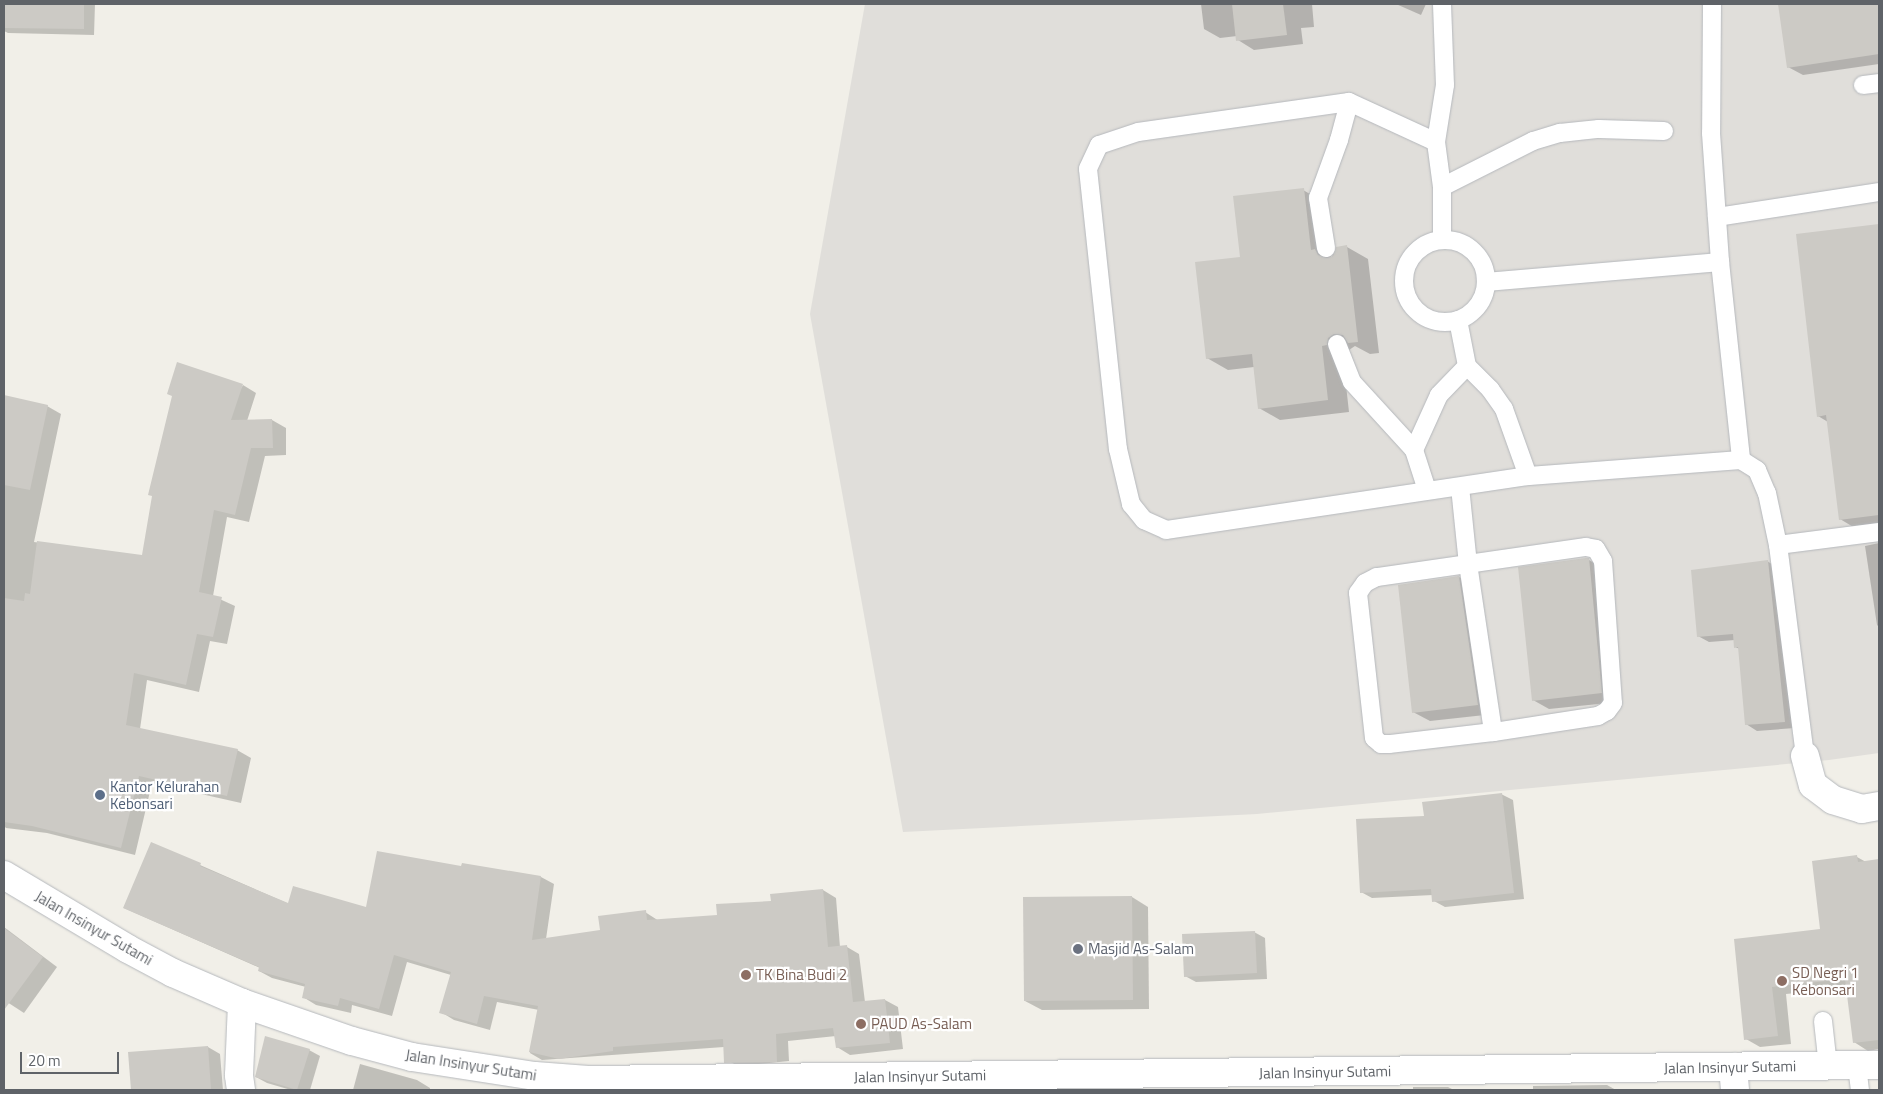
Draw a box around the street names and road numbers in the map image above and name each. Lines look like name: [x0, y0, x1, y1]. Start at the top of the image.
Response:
street label: Jalan Insinyur Sutami: [32, 887, 156, 969]
street label: Jalan Insinyur Sutami: [404, 1046, 538, 1084]
street label: Jalan Insinyur Sutami: [1664, 1057, 1796, 1077]
street label: Jalan Insinyur Sutami: [1259, 1062, 1391, 1082]
street label: Jalan Insinyur Sutami: [854, 1066, 986, 1086]

